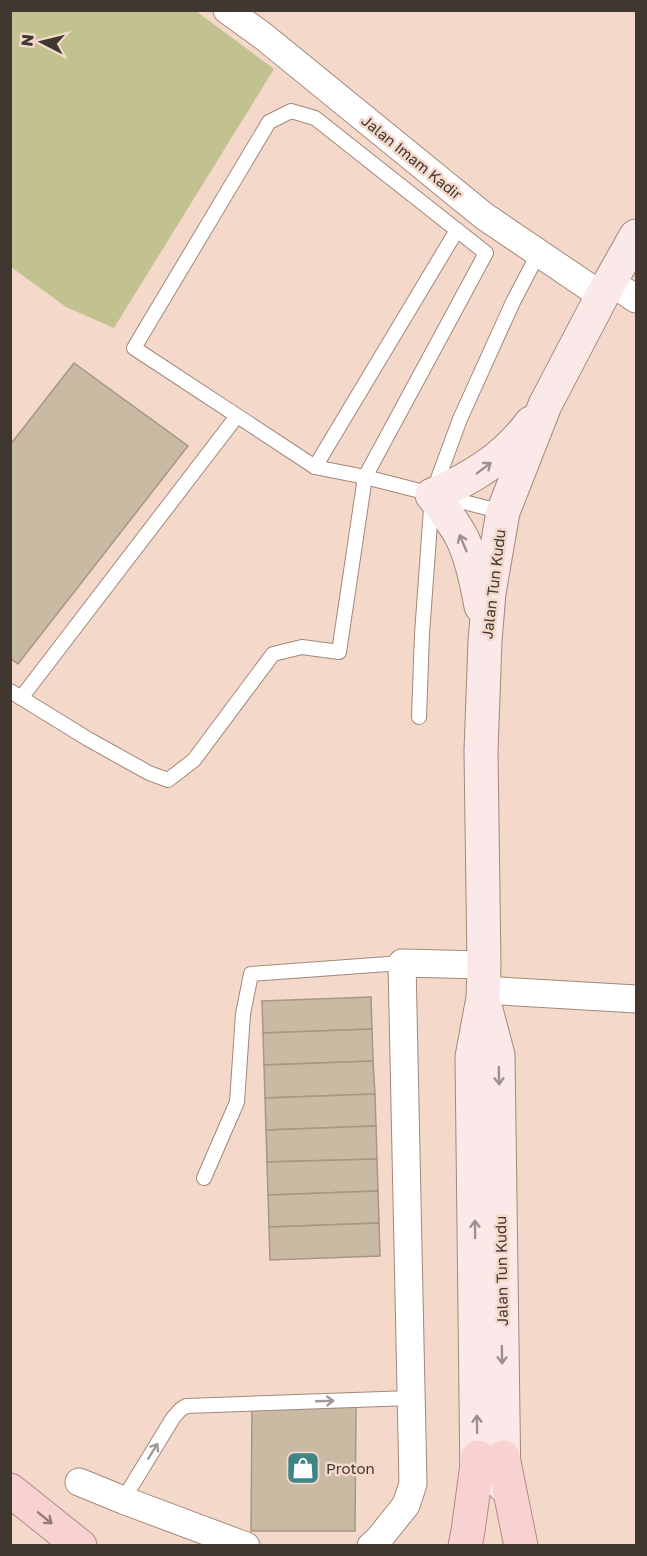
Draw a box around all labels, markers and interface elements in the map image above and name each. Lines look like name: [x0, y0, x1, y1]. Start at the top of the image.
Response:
north arrow: [12, 12, 72, 72]
text: N: [16, 33, 38, 47]
street label: Jalan Imam Kadir: [358, 111, 466, 203]
one-way arrow: [475, 462, 491, 475]
street label: Jalan Tun Kudu: [477, 528, 509, 640]
one-way arrow: [457, 535, 468, 553]
one-way arrow: [493, 1065, 504, 1085]
street label: Jalan Tun Kudu: [491, 1216, 511, 1326]
one-way arrow: [469, 1220, 481, 1240]
one-way arrow: [496, 1344, 508, 1364]
one-way arrow: [315, 1396, 335, 1407]
one-way arrow: [472, 1415, 483, 1435]
one-way arrow: [148, 1443, 160, 1460]
shop icon: Proton: [285, 1450, 321, 1486]
place label: Proton: [326, 1459, 375, 1477]
one-way arrow: [37, 1511, 53, 1524]

